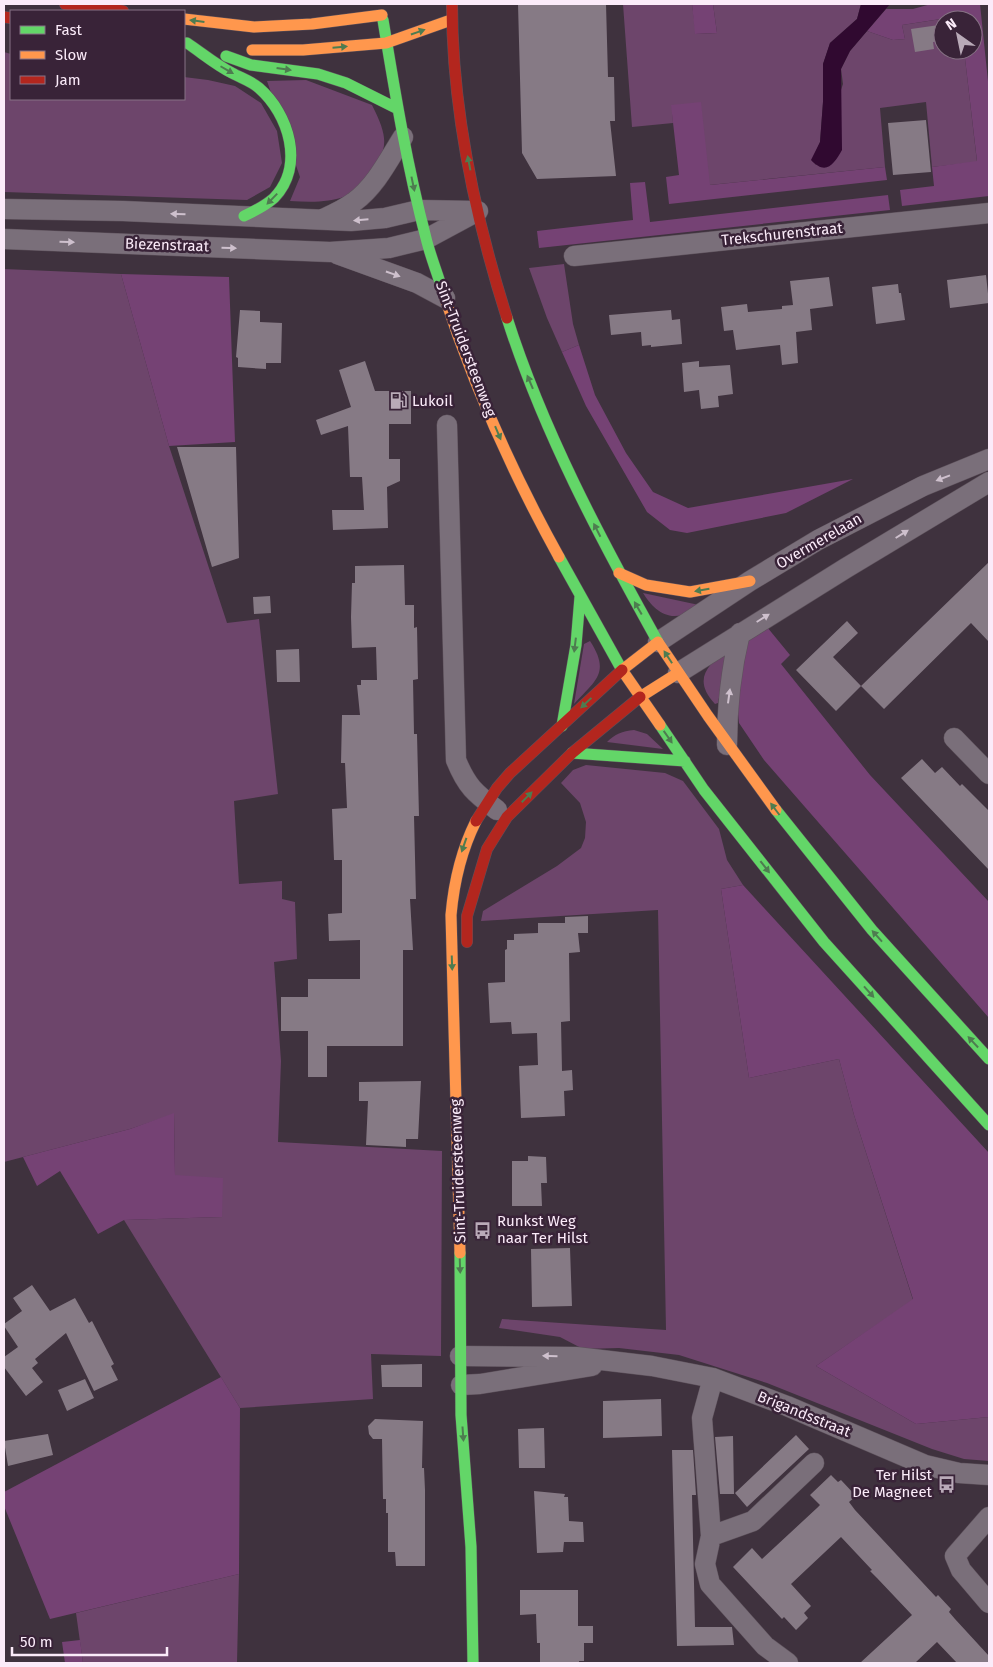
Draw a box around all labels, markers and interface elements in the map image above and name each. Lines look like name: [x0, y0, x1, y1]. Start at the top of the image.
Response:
legend: [10, 10, 185, 100]
north arrow: [933, 10, 983, 60]
text: N: [943, 15, 960, 34]
one-way arrow: [189, 17, 205, 25]
text: Fast: [55, 21, 82, 39]
one-way arrow: [411, 27, 426, 35]
one-way arrow: [332, 43, 348, 51]
text: Slow: [55, 46, 87, 64]
one-way arrow: [276, 65, 292, 73]
one-way arrow: [221, 66, 234, 75]
text: Jam: [55, 71, 81, 89]
one-way arrow: [464, 154, 472, 170]
one-way arrow: [410, 177, 418, 193]
one-way arrow: [266, 193, 278, 205]
one-way arrow: [170, 209, 186, 217]
one-way arrow: [352, 216, 368, 224]
street label: Trekschurenstraat: [721, 219, 844, 249]
street label: Biezenstraat: [125, 235, 210, 255]
one-way arrow: [59, 238, 75, 246]
one-way arrow: [222, 244, 238, 252]
one-way arrow: [386, 270, 401, 278]
street label: Sint-Truidersteenweg: [432, 278, 500, 420]
one-way arrow: [526, 374, 534, 389]
fuel station icon: Lukoil: [388, 391, 408, 411]
place label: Lukoil: [412, 392, 454, 410]
one-way arrow: [495, 426, 503, 440]
one-way arrow: [936, 474, 951, 482]
street label: Overmerelaan: [773, 509, 865, 573]
one-way arrow: [593, 523, 601, 537]
one-way arrow: [896, 530, 909, 539]
one-way arrow: [694, 586, 710, 594]
one-way arrow: [634, 601, 643, 614]
one-way arrow: [757, 614, 770, 623]
one-way arrow: [571, 637, 579, 653]
one-way arrow: [663, 651, 673, 664]
one-way arrow: [725, 688, 733, 704]
one-way arrow: [581, 697, 593, 709]
one-way arrow: [663, 730, 673, 744]
one-way arrow: [521, 791, 533, 803]
one-way arrow: [770, 802, 780, 816]
one-way arrow: [460, 838, 467, 853]
one-way arrow: [759, 860, 770, 873]
one-way arrow: [871, 930, 883, 942]
one-way arrow: [448, 956, 456, 972]
one-way arrow: [863, 986, 875, 998]
one-way arrow: [967, 1036, 979, 1048]
street label: Sint-Truidersteenweg: [446, 1098, 470, 1243]
place label: Runkst Weg naar Ter Hilst: [497, 1212, 589, 1247]
bus stop icon: Runkst Weg naar Ter Hilst: [473, 1220, 493, 1240]
one-way arrow: [456, 1258, 464, 1274]
one-way arrow: [542, 1352, 558, 1360]
street label: Brigandsstraat: [755, 1387, 854, 1441]
one-way arrow: [459, 1426, 467, 1442]
place label: Ter Hilst De Magneet: [852, 1466, 933, 1501]
bus stop icon: Ter Hilst De Magneet: [936, 1474, 956, 1494]
scale bar: [12, 1624, 168, 1656]
text: 50 m: [20, 1633, 53, 1651]

